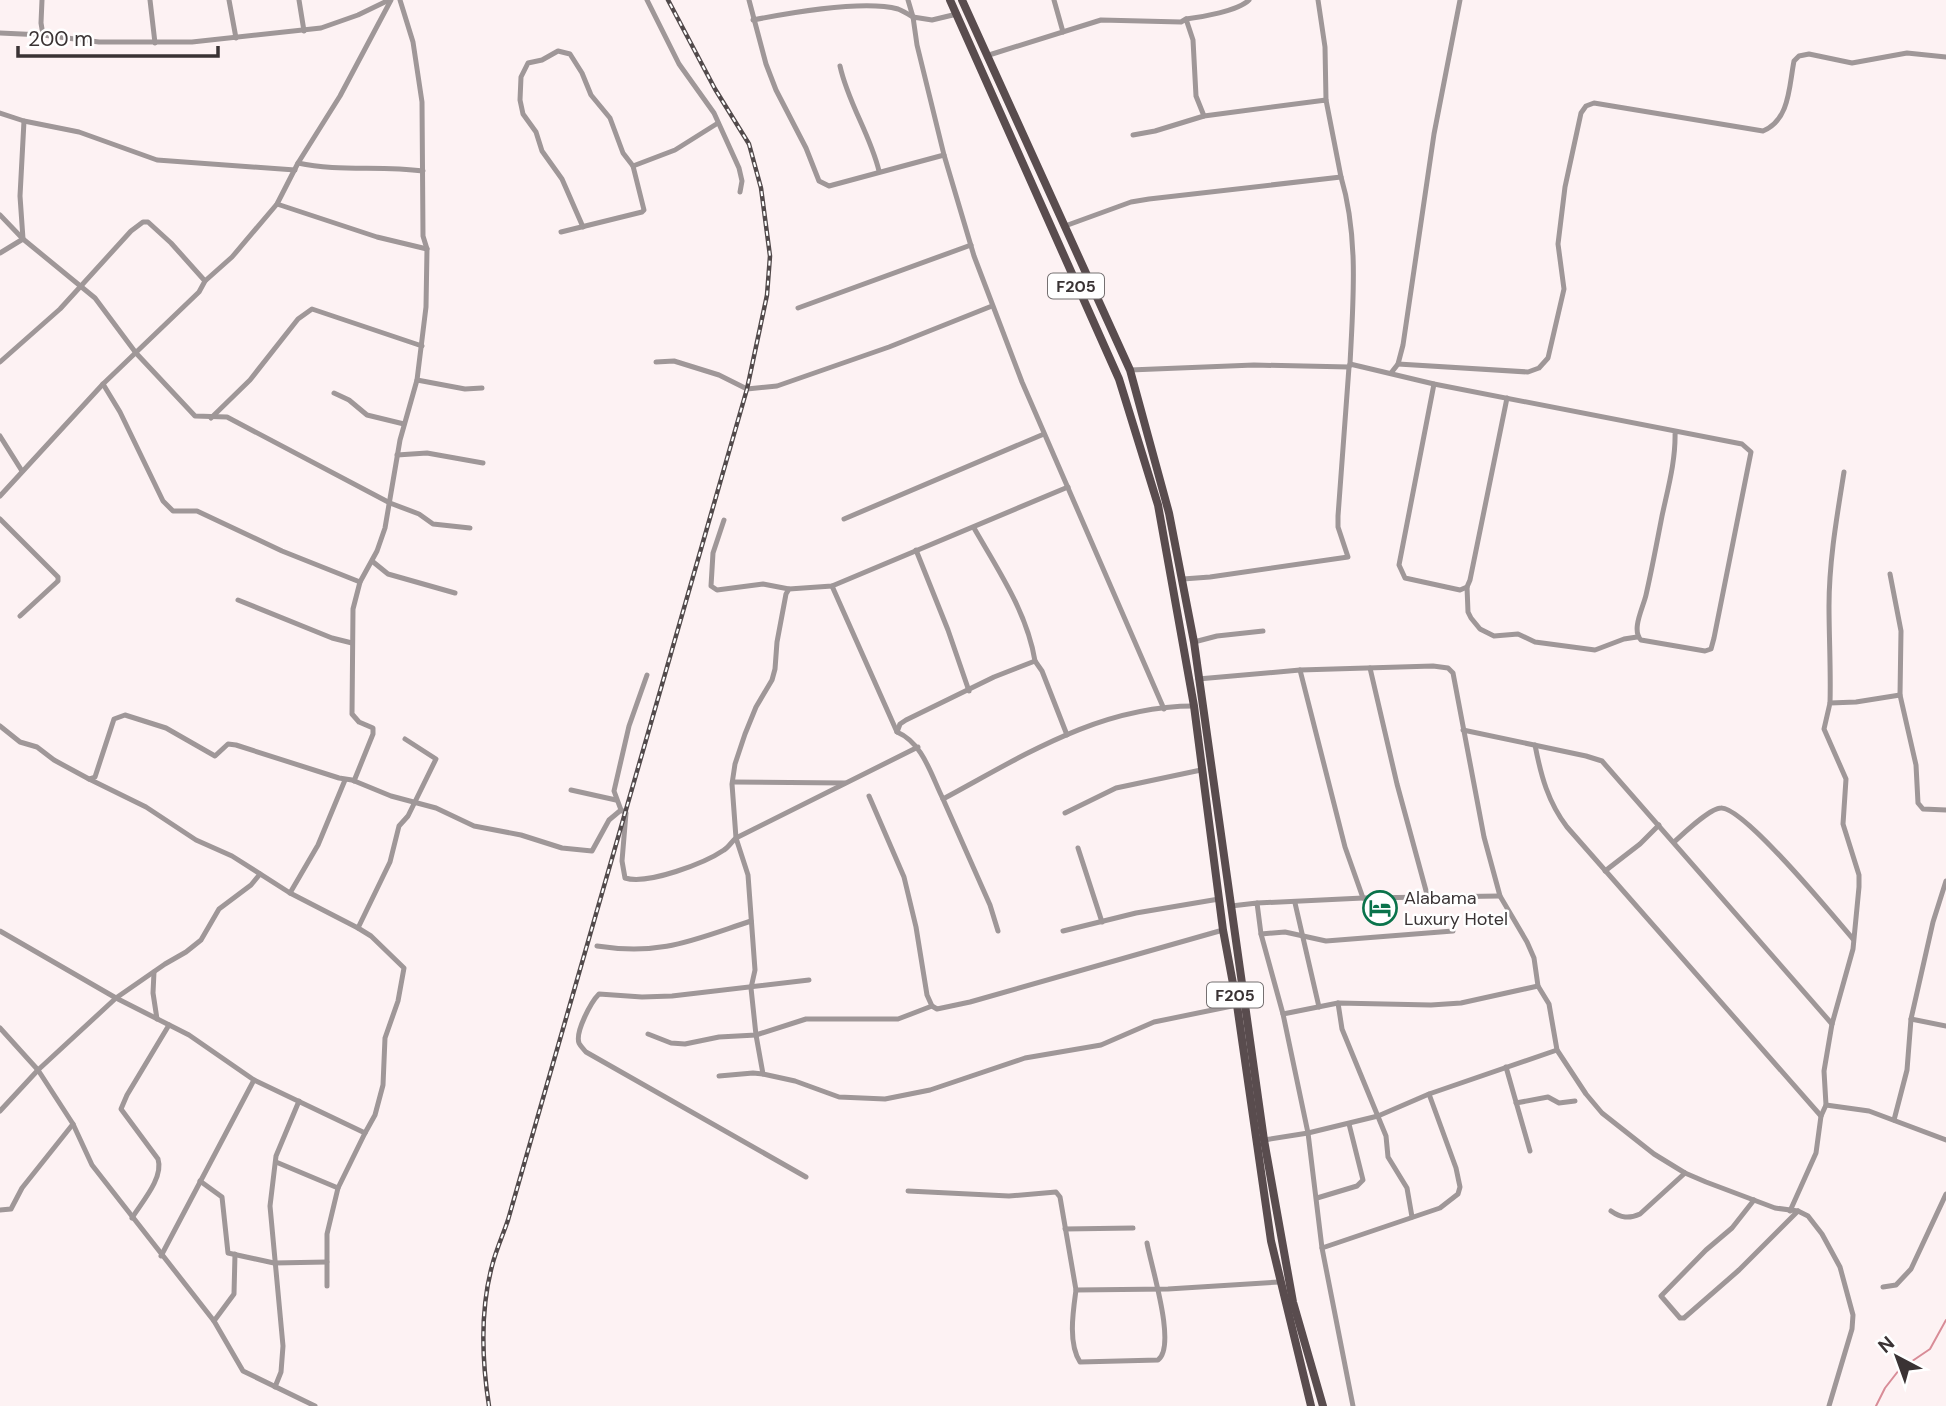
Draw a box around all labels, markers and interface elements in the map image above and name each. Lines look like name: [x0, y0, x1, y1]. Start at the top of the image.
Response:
scale bar: [18, 14, 217, 58]
text: 200 m: [28, 25, 93, 53]
road number: F205: [1048, 274, 1104, 298]
place label: Alabama Luxury Hotel: [1404, 886, 1508, 931]
hotel icon: Alabama Luxury Hotel: [1361, 889, 1399, 927]
road number: F205: [1207, 982, 1263, 1007]
north arrow: [1862, 1322, 1932, 1392]
text: N: [1873, 1331, 1900, 1359]

